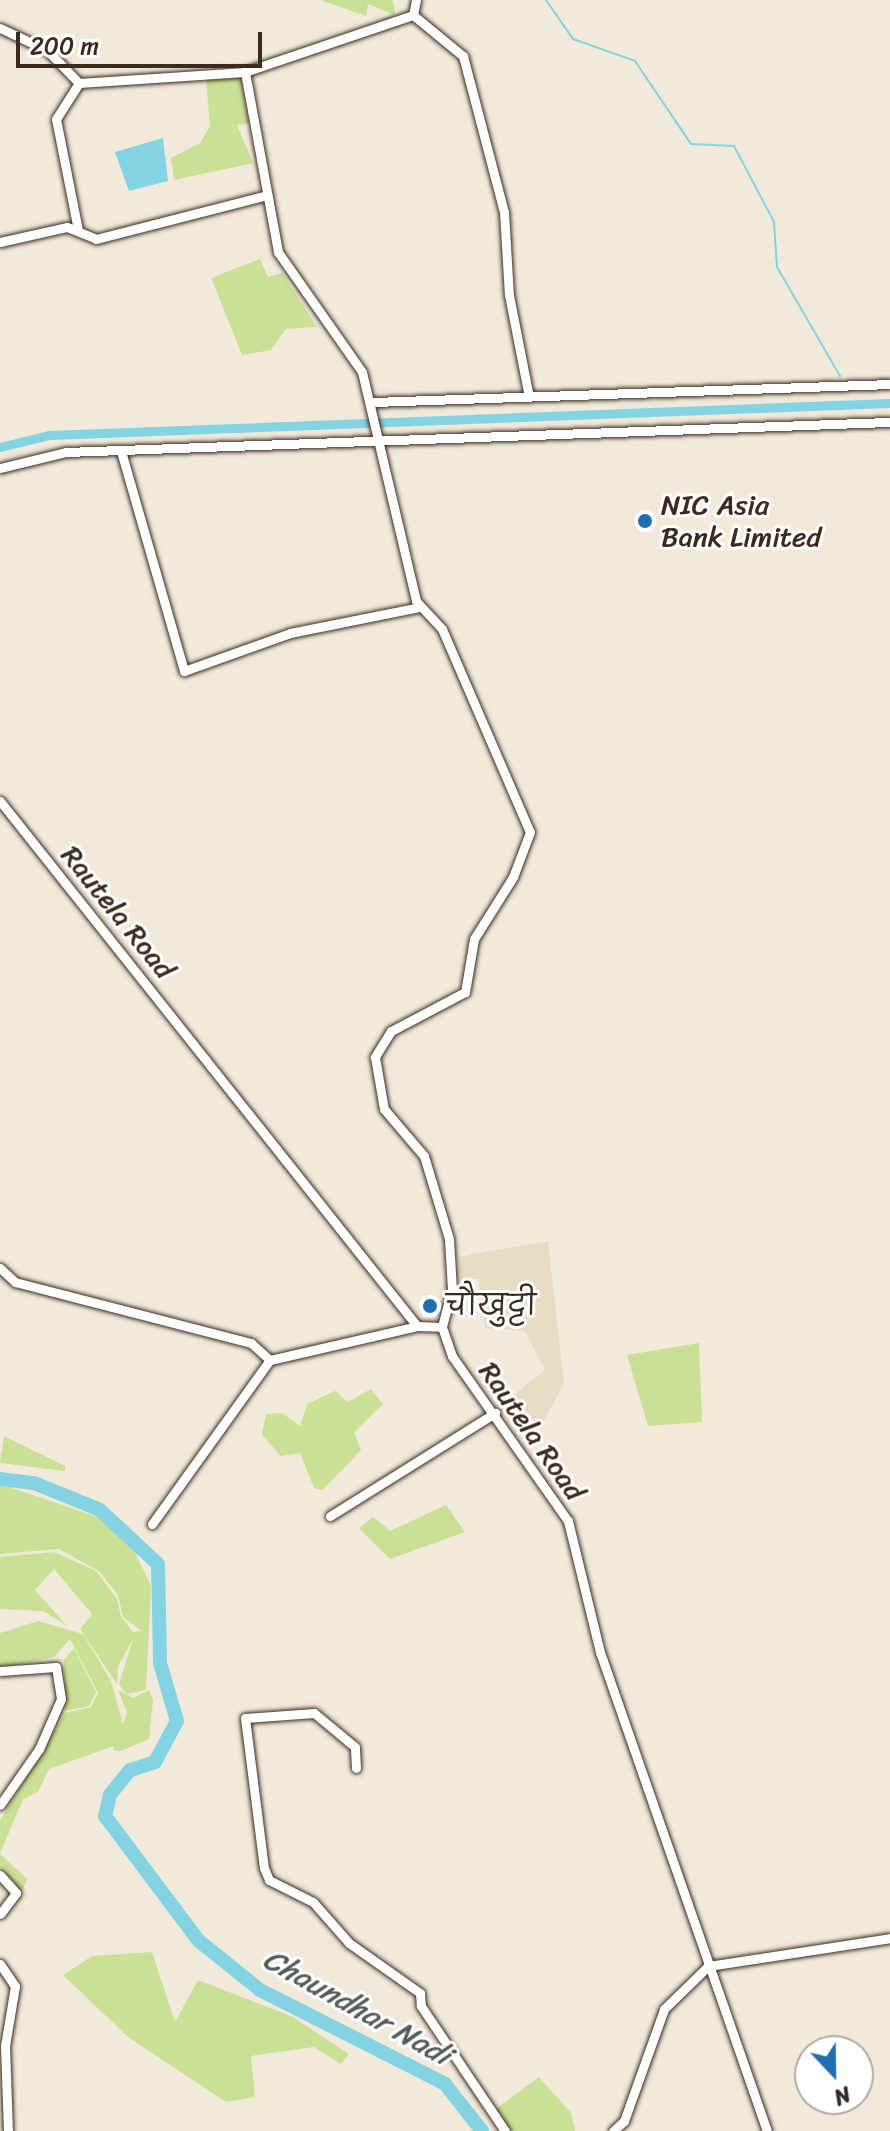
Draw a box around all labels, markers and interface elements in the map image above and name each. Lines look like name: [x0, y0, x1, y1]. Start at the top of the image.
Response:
scale bar: [20, 16, 266, 66]
text: 200 m: [30, 25, 99, 67]
place label: NIC Asia Bank Limited: [661, 488, 820, 554]
marker: NIC Asia Bank Limited: [636, 512, 654, 530]
street label: Rautela Road: [54, 839, 182, 985]
place label: चौखुट्टी: [446, 1289, 536, 1323]
marker: चौखुट्टी: [421, 1297, 439, 1315]
street label: Rautela Road: [472, 1355, 592, 1507]
water label: Chaundhar Nadi: [257, 1941, 457, 2073]
north arrow: [794, 2035, 874, 2115]
text: N: [828, 2075, 857, 2117]

